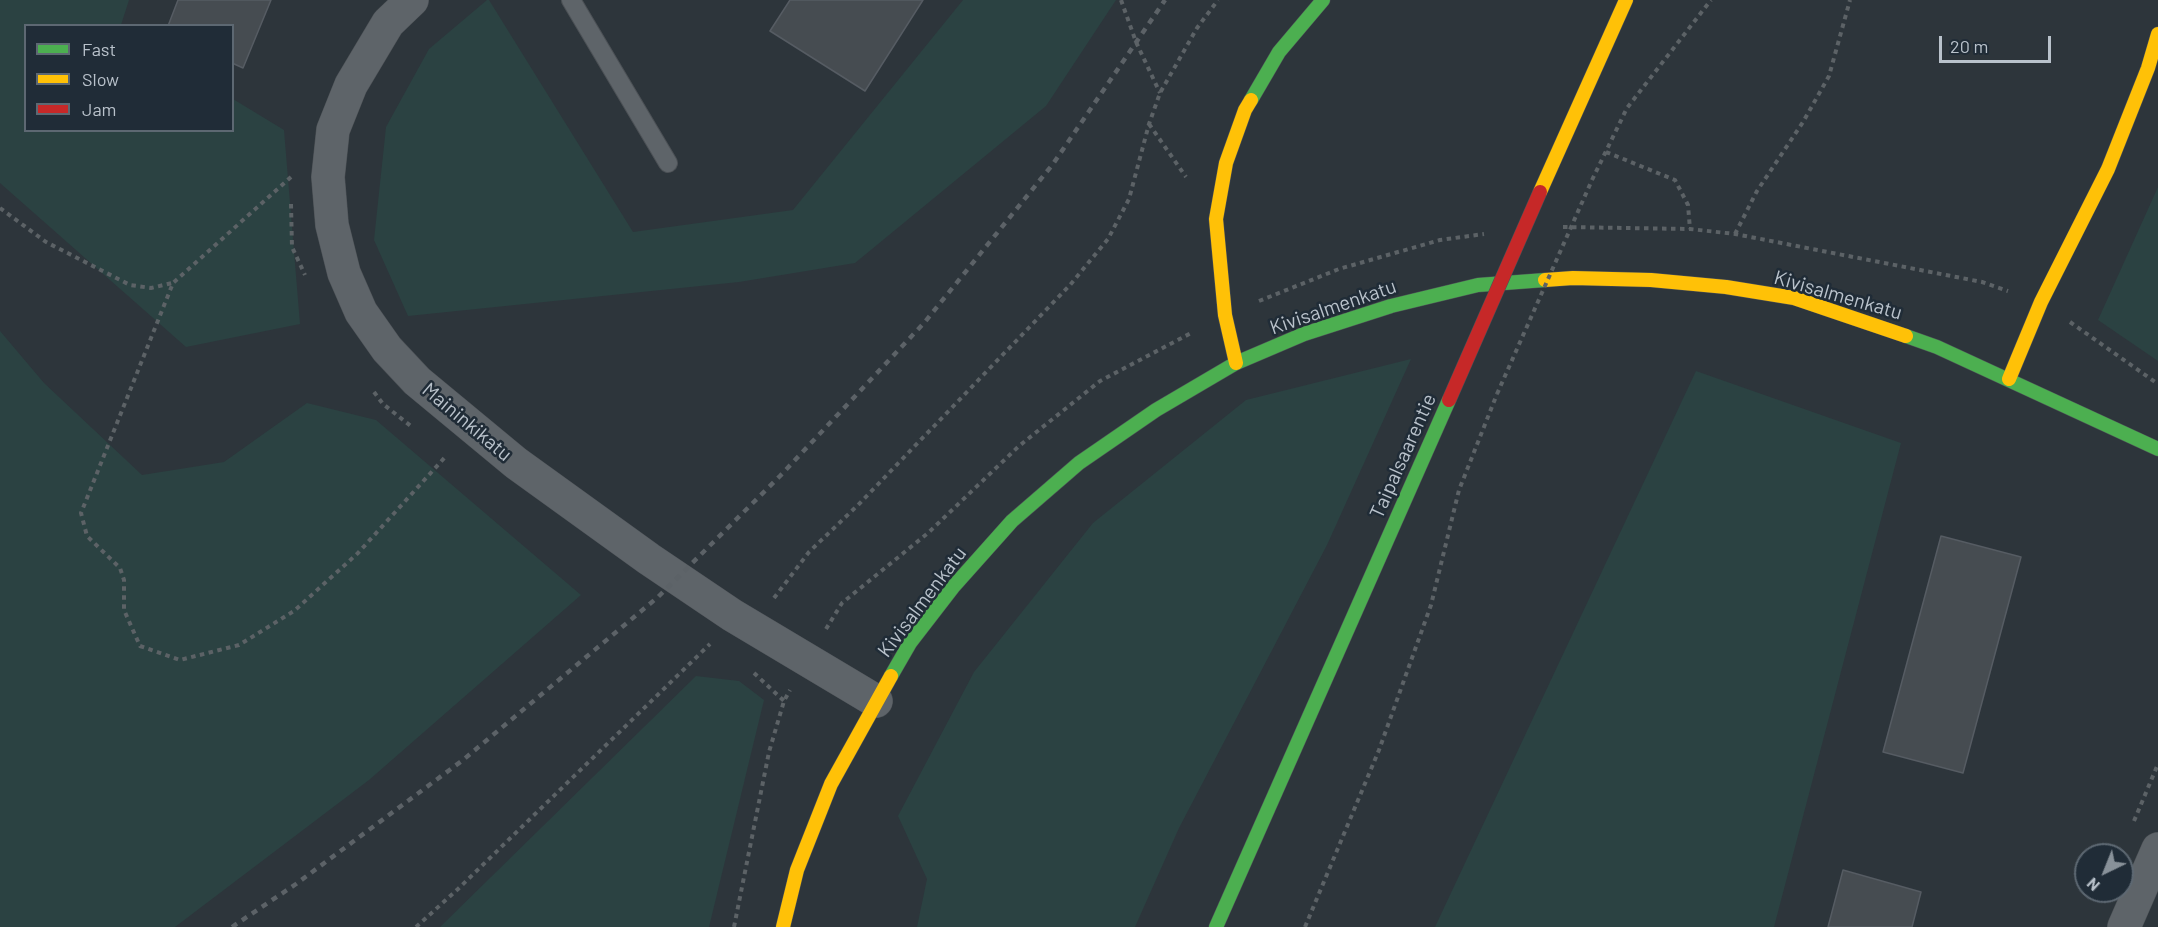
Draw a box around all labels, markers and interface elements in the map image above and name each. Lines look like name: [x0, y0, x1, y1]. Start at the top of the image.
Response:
legend: [24, 24, 234, 132]
scale bar: [1942, 24, 2054, 62]
text: 20 m: [1950, 35, 1988, 57]
text: Fast: [82, 38, 116, 60]
text: Slow: [82, 68, 119, 90]
text: Jam: [82, 98, 116, 120]
street label: Kivisalmenkatu: [1771, 265, 1905, 325]
street label: Kivisalmenkatu: [1267, 274, 1399, 340]
street label: Maininkikatu: [417, 378, 517, 466]
street label: Taipalsaarentie: [1365, 390, 1441, 522]
street label: Kivisalmenkatu: [873, 542, 971, 662]
north arrow: [2074, 843, 2134, 903]
text: N: [2082, 874, 2103, 896]

